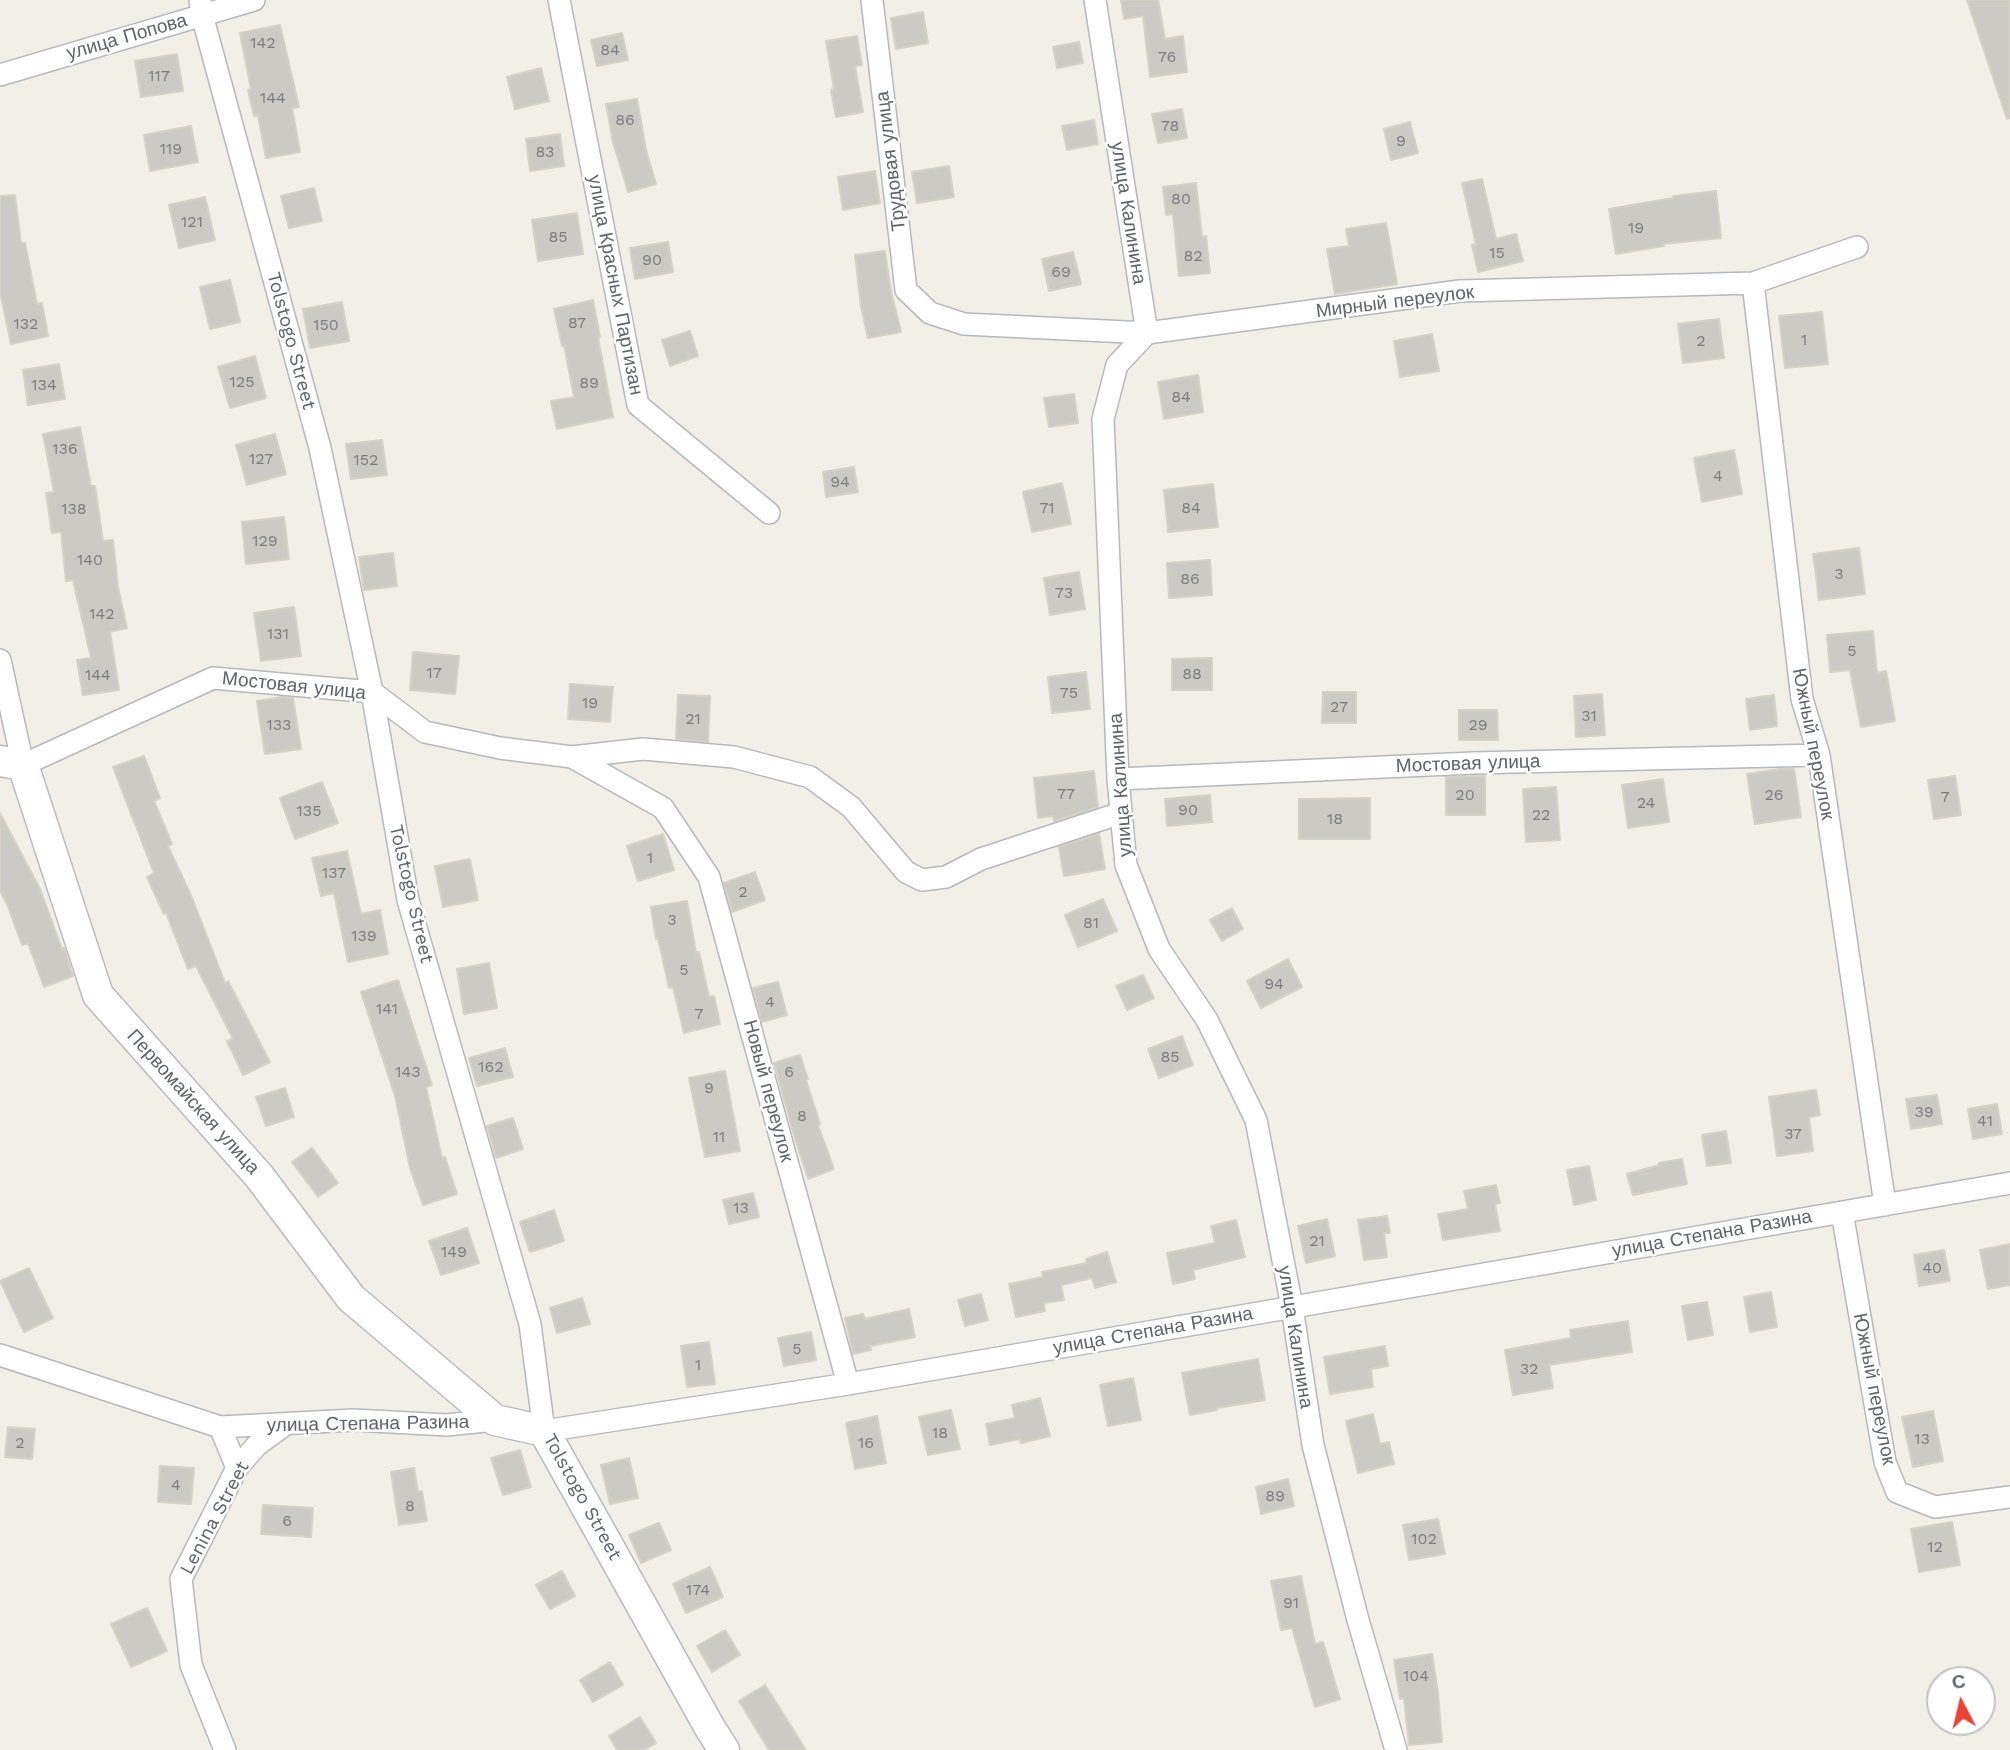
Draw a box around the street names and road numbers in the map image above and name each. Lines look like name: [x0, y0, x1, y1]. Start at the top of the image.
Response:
street label: улица Попова: [64, 9, 190, 65]
street label: Трудовая улица: [871, 90, 911, 232]
street label: улица Калинина: [1105, 140, 1151, 286]
street label: улица Красных Партизан: [582, 173, 648, 397]
street label: Tolstogo Street: [262, 270, 320, 412]
street label: Мирный переулок: [1315, 281, 1475, 323]
street label: Южный переулок: [1787, 666, 1839, 822]
street label: Мостовая улица: [221, 667, 367, 705]
street label: улица Калинина: [1105, 712, 1137, 858]
street label: Мостовая улица: [1395, 750, 1541, 778]
street label: Tolstogo Street: [384, 823, 438, 965]
street label: Новый переулок: [738, 1017, 798, 1165]
street label: Первомайская улица: [122, 1025, 264, 1179]
street label: улица Степана Разина: [1610, 1205, 1814, 1263]
street label: улица Калинина: [1272, 1264, 1318, 1410]
street label: улица Степана Разина: [1051, 1302, 1255, 1360]
street label: Южный переулок: [1848, 1311, 1900, 1467]
street label: улица Степана Разина: [266, 1411, 470, 1437]
street label: Tolstogo Street: [538, 1430, 626, 1564]
street label: Lenina Street: [176, 1457, 254, 1579]

